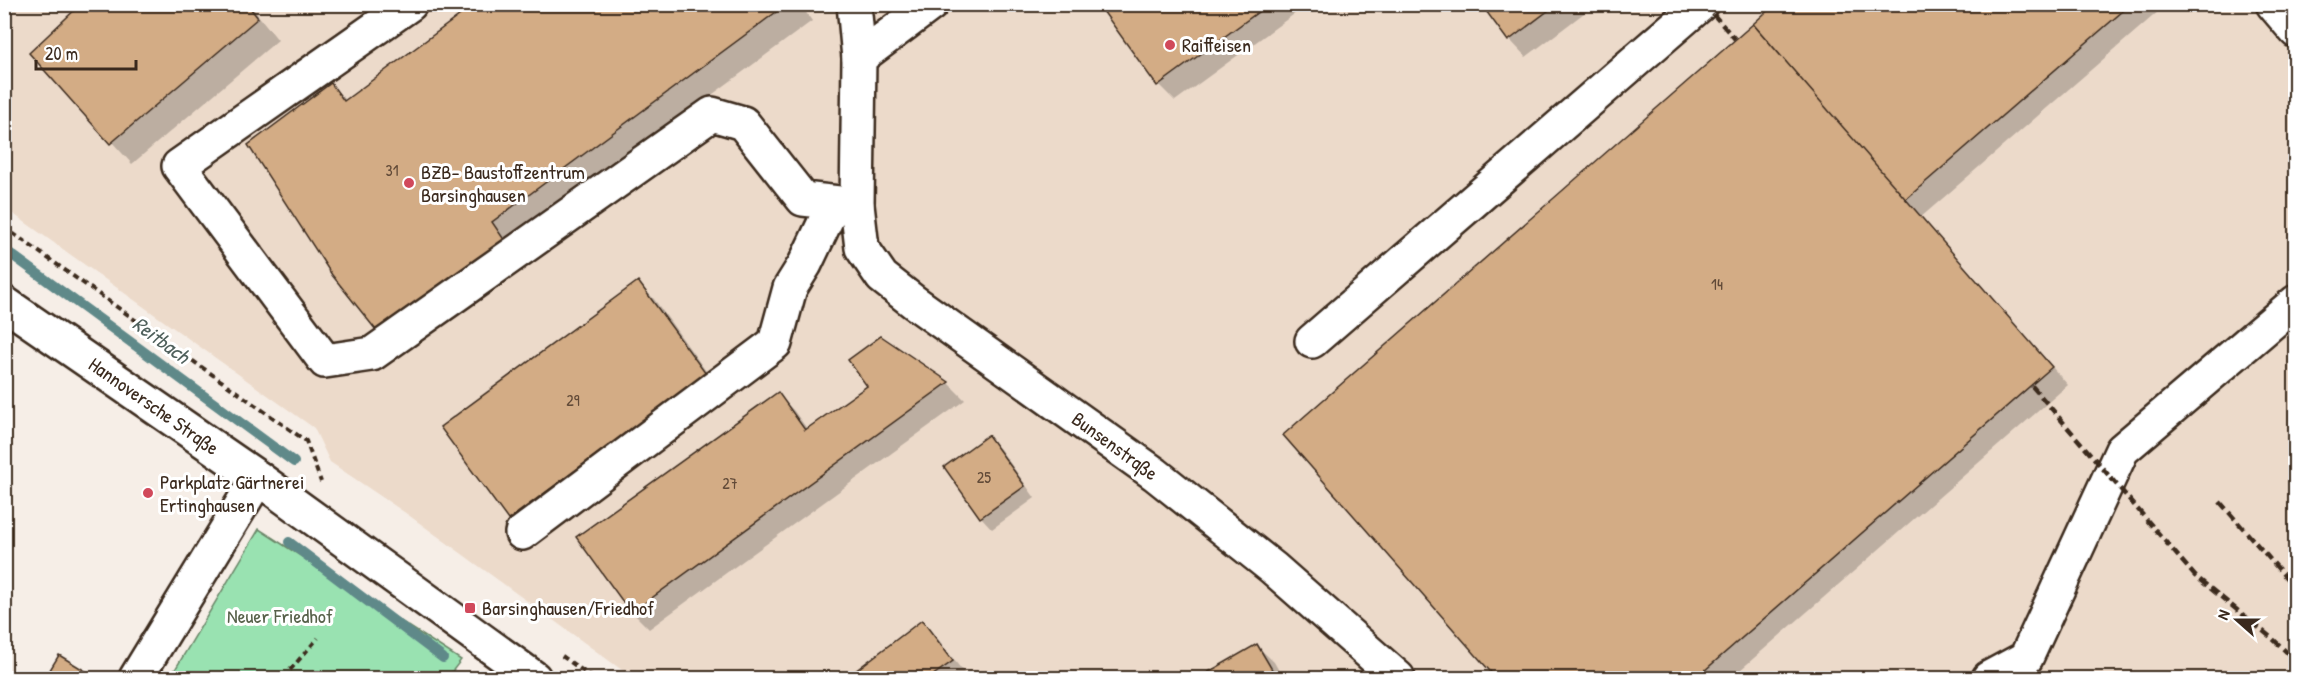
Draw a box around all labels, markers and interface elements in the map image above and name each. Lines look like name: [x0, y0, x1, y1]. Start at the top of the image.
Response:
place label: Raiffeisen: [1182, 31, 1251, 58]
scale bar: [36, 33, 136, 71]
marker: Raiffeisen: [1163, 38, 1177, 52]
text: 20 m: [45, 41, 78, 66]
place label: BZB- Baustoffzentrum Barsinghausen: [421, 158, 585, 208]
house number: 31: [386, 159, 399, 181]
marker: BZB- Baustoffzentrum Barsinghausen: [402, 176, 416, 190]
house number: 14: [1711, 273, 1723, 295]
water label: Reitbach: [127, 309, 197, 371]
street label: Hannoversche Straße: [84, 350, 225, 461]
house number: 29: [566, 389, 580, 411]
street label: Bunsenstraße: [1067, 405, 1164, 486]
house number: 25: [977, 466, 991, 488]
place label: Parkplatz Gärtnerei Ertinghausen: [160, 468, 304, 518]
house number: 27: [722, 472, 738, 494]
marker: Parkplatz Gärtnerei Ertinghausen: [141, 486, 155, 500]
north arrow: [2207, 590, 2267, 650]
place label: Barsinghausen/Friedhof: [482, 594, 654, 621]
marker: Barsinghausen/Friedhof: [463, 601, 477, 615]
park label: Neuer Friedhof: [227, 602, 333, 629]
text: N: [2211, 606, 2235, 623]

